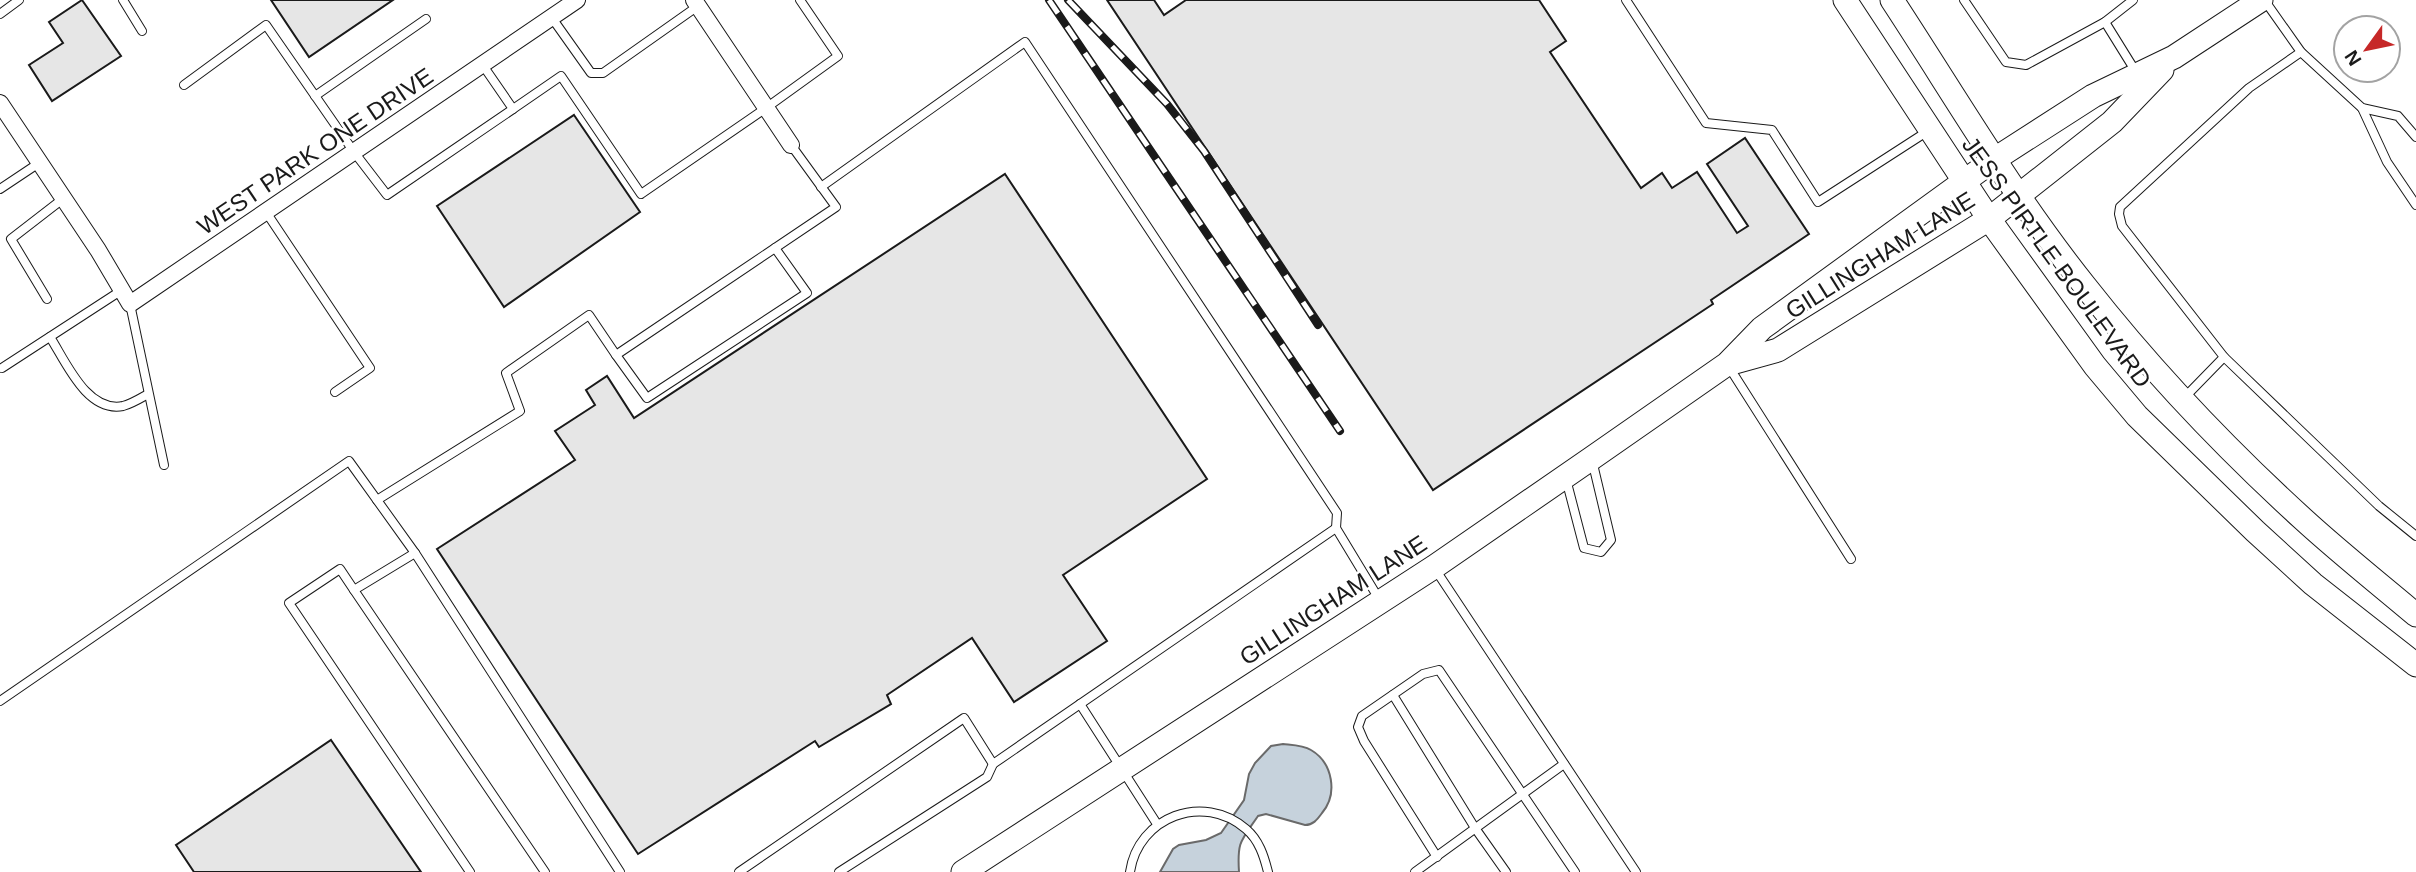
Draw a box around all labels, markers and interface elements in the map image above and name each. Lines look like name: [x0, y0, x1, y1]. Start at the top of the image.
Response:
north arrow: [2332, 14, 2402, 84]
text: N: [2341, 47, 2366, 69]
street label: WEST PARK ONE DRIVE: [192, 62, 438, 240]
street label: JESS PIRTLE BOULEVARD: [1957, 131, 2157, 393]
street label: GILLINGHAM LANE: [1781, 186, 1979, 324]
street label: GILLINGHAM LANE: [1234, 529, 1432, 671]

